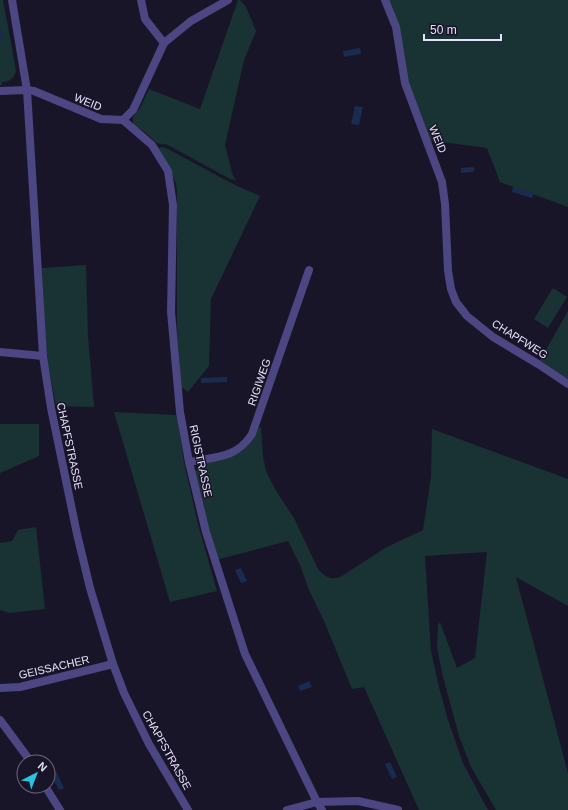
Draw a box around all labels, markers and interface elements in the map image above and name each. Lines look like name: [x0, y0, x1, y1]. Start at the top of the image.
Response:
scale bar: [424, 16, 501, 42]
text: 50 m: [430, 23, 457, 37]
street label: WEID: [72, 91, 104, 113]
street label: WEID: [427, 123, 449, 155]
street label: CHAPFWEG: [490, 317, 550, 361]
street label: RIGIWEG: [245, 357, 273, 407]
street label: CHAPFSTRASSE: [55, 401, 85, 491]
street label: RIGISTRASSE: [187, 424, 215, 498]
street label: GEISSACHER: [18, 653, 91, 681]
street label: CHAPFSTRASSE: [140, 708, 194, 792]
north arrow: [16, 754, 56, 794]
text: N: [36, 759, 50, 774]

